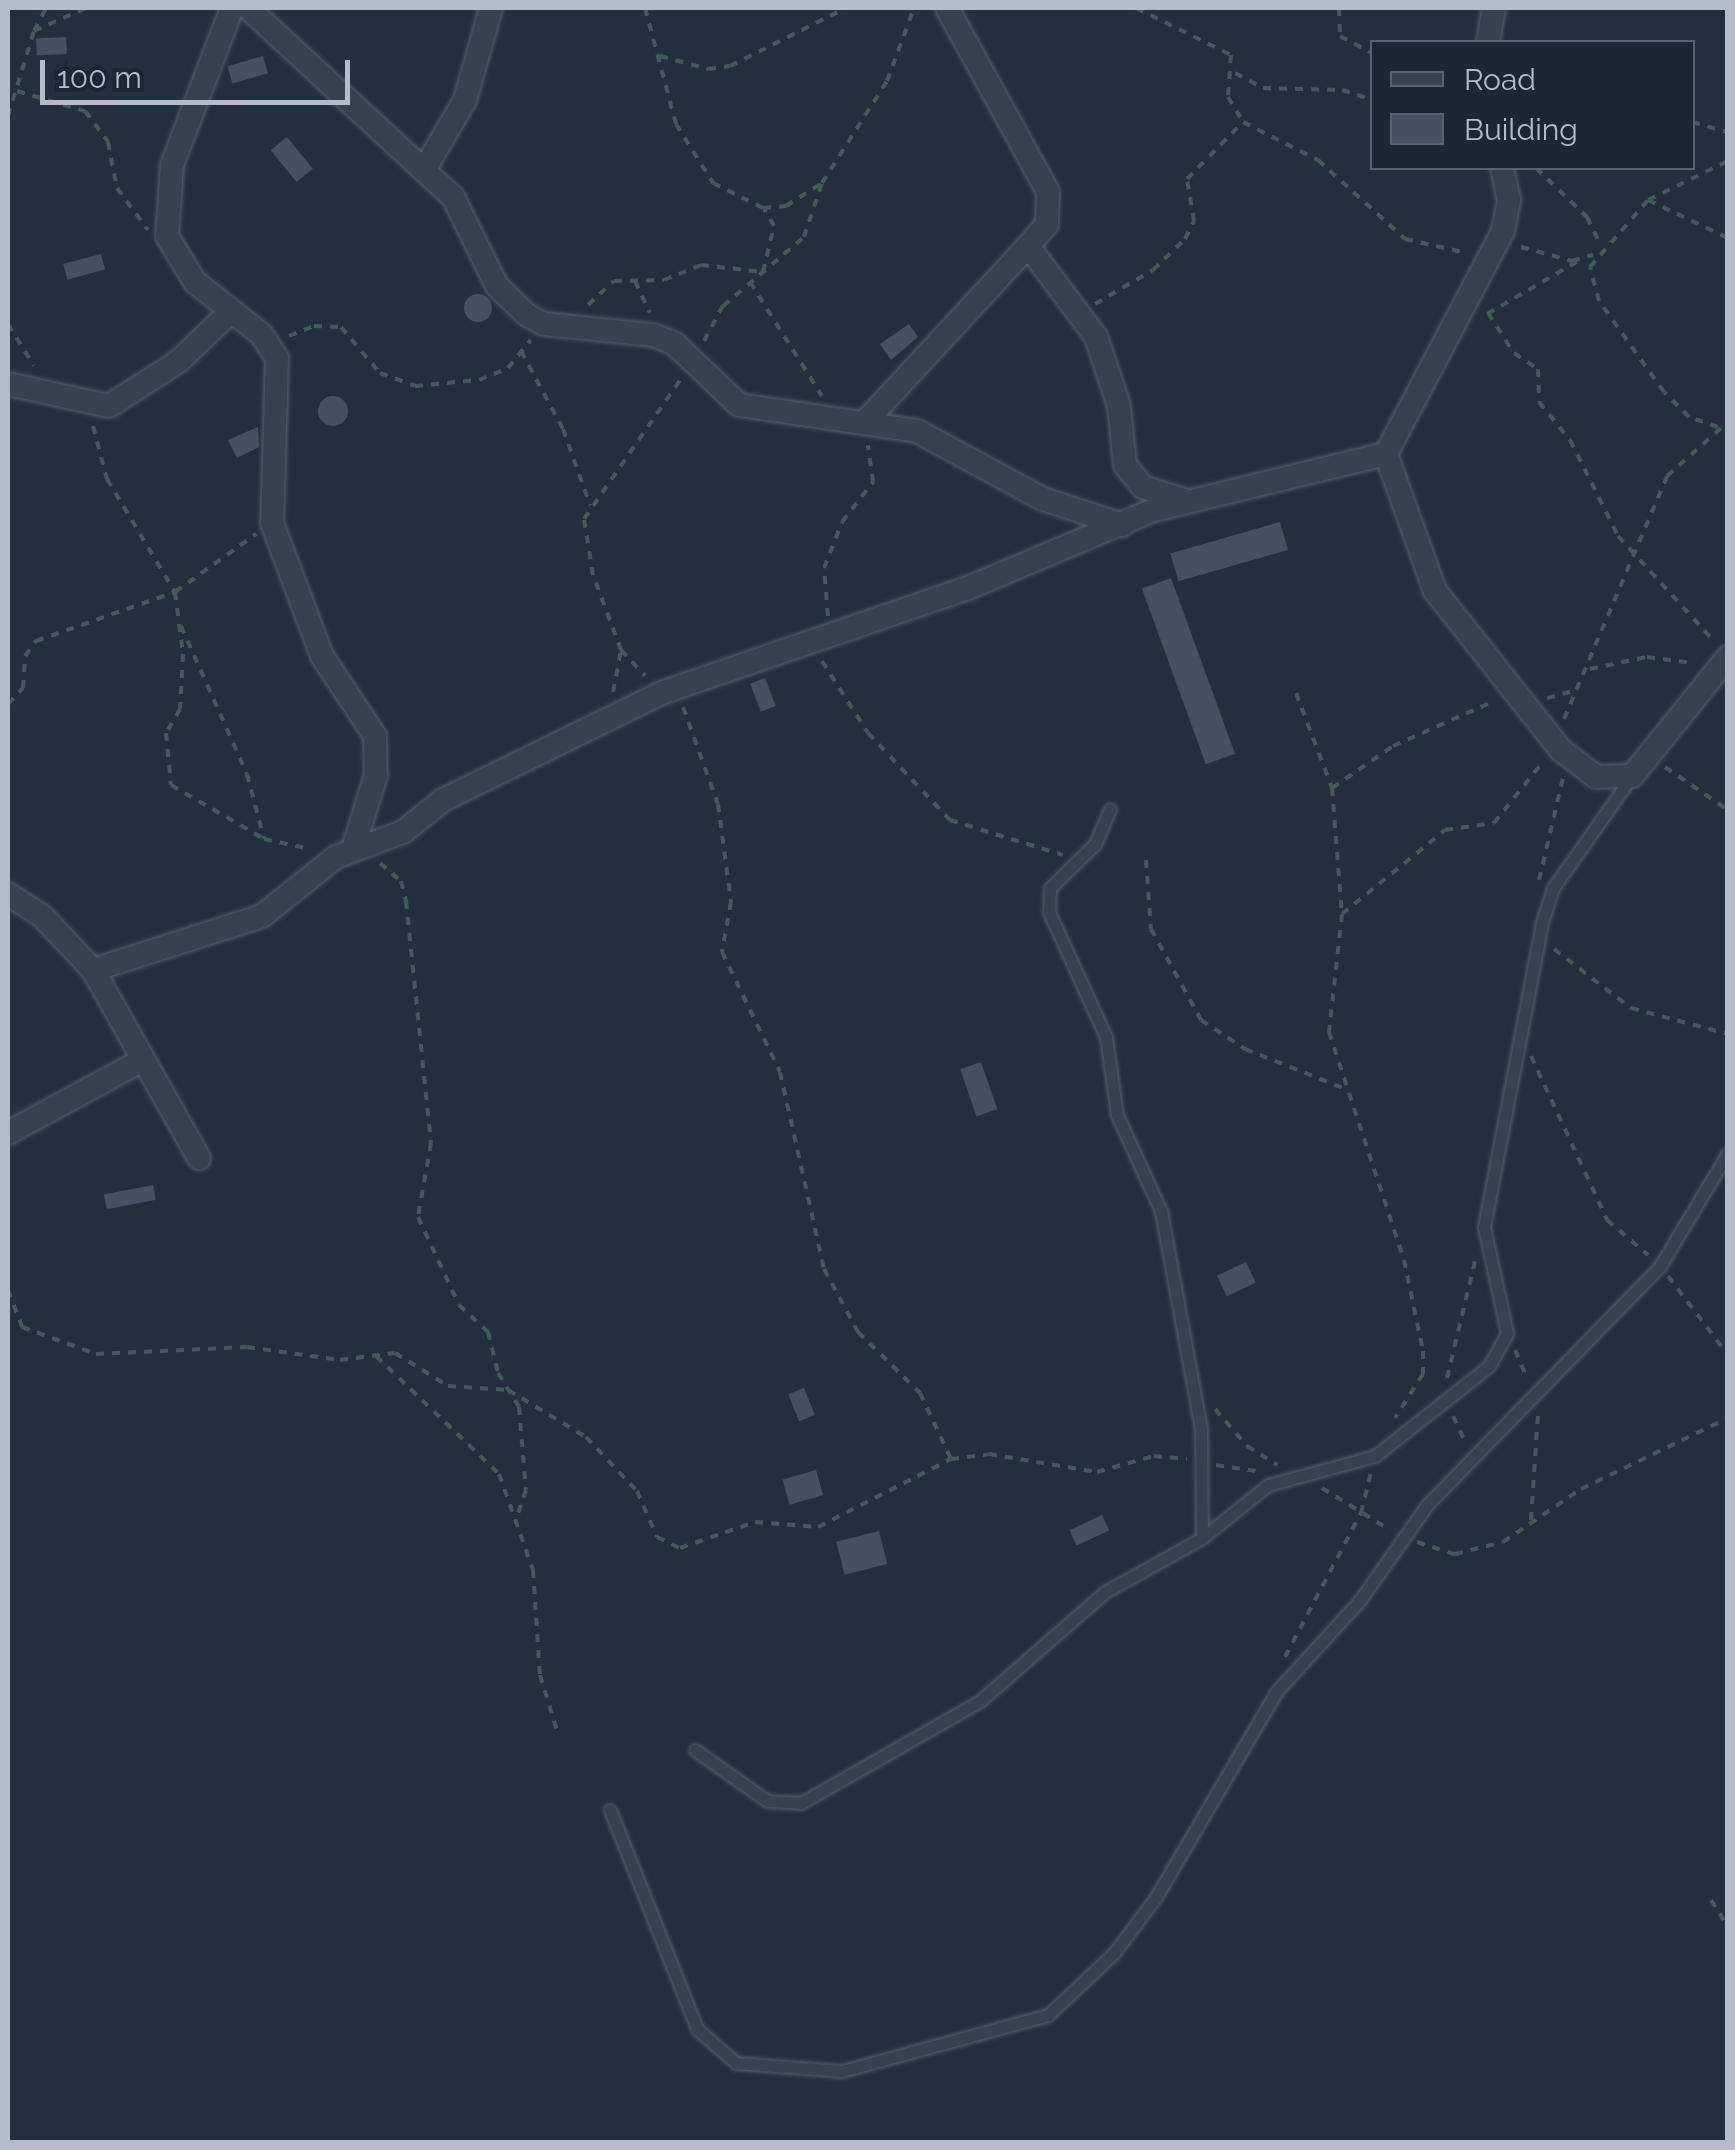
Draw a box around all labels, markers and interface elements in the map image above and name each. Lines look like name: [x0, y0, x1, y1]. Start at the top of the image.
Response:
scale bar: [45, 40, 355, 102]
legend: [1370, 40, 1695, 170]
text: 100 m: [57, 60, 142, 95]
text: Road: [1464, 62, 1536, 97]
text: Building: [1464, 112, 1578, 147]

